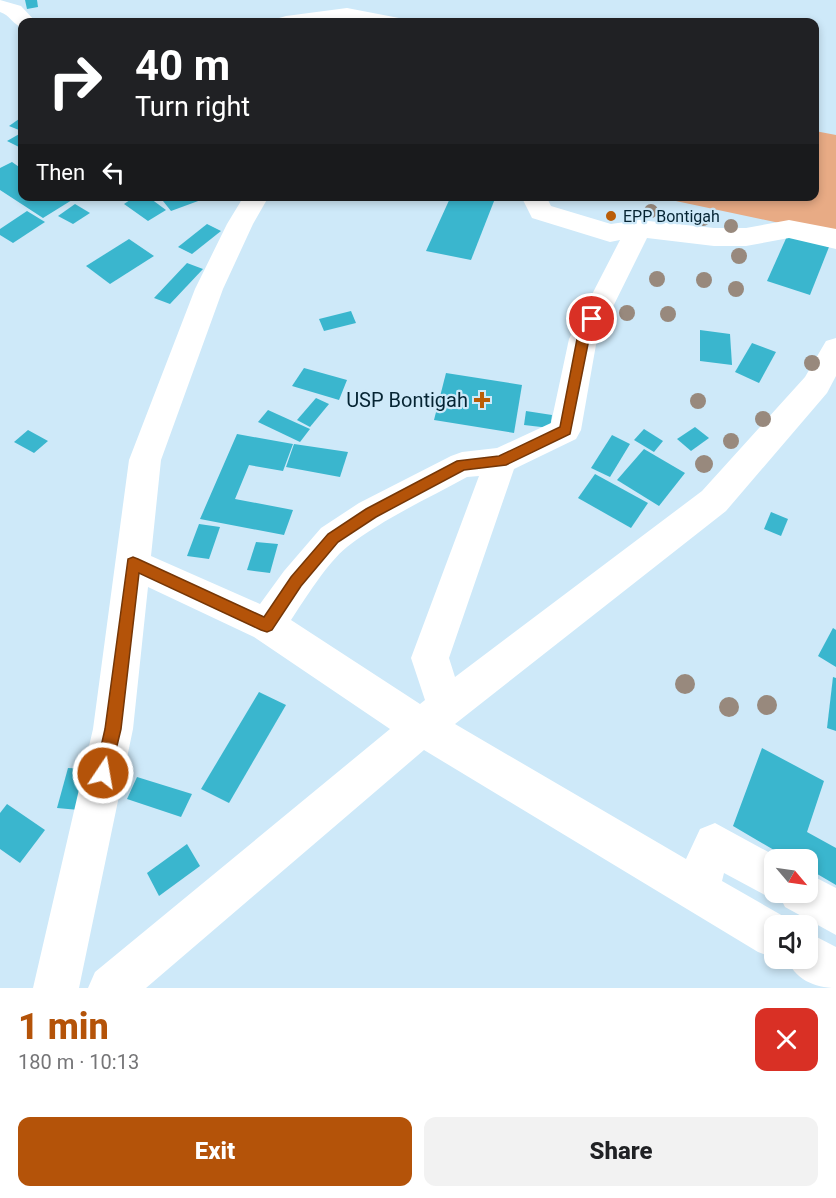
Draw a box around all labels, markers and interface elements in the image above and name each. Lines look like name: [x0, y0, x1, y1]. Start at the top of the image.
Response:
text: 40 m: [135, 41, 230, 90]
icon: right: [36, 42, 114, 120]
text: Turn right: [135, 91, 250, 123]
icon: left: [97, 156, 130, 189]
text: Then: [36, 160, 85, 185]
place label: EPP Bontigah: [623, 207, 720, 226]
marker: EPP Bontigah: [604, 209, 618, 223]
pin: [566, 293, 617, 344]
icon: arrive: [575, 302, 608, 335]
place label: USP Bontigah: [346, 388, 468, 412]
marker: USP Bontigah: [473, 391, 491, 409]
position arrow: [71, 741, 135, 805]
north arrow: [764, 849, 818, 903]
map controls: [764, 849, 818, 969]
button: sound: [764, 915, 818, 969]
text: 1 min: [18, 1006, 109, 1048]
button: close: [755, 1008, 818, 1071]
text: 180 m · 10:13: [18, 1050, 139, 1074]
button: Exit: [18, 1117, 412, 1186]
button: Share: [424, 1117, 818, 1186]

